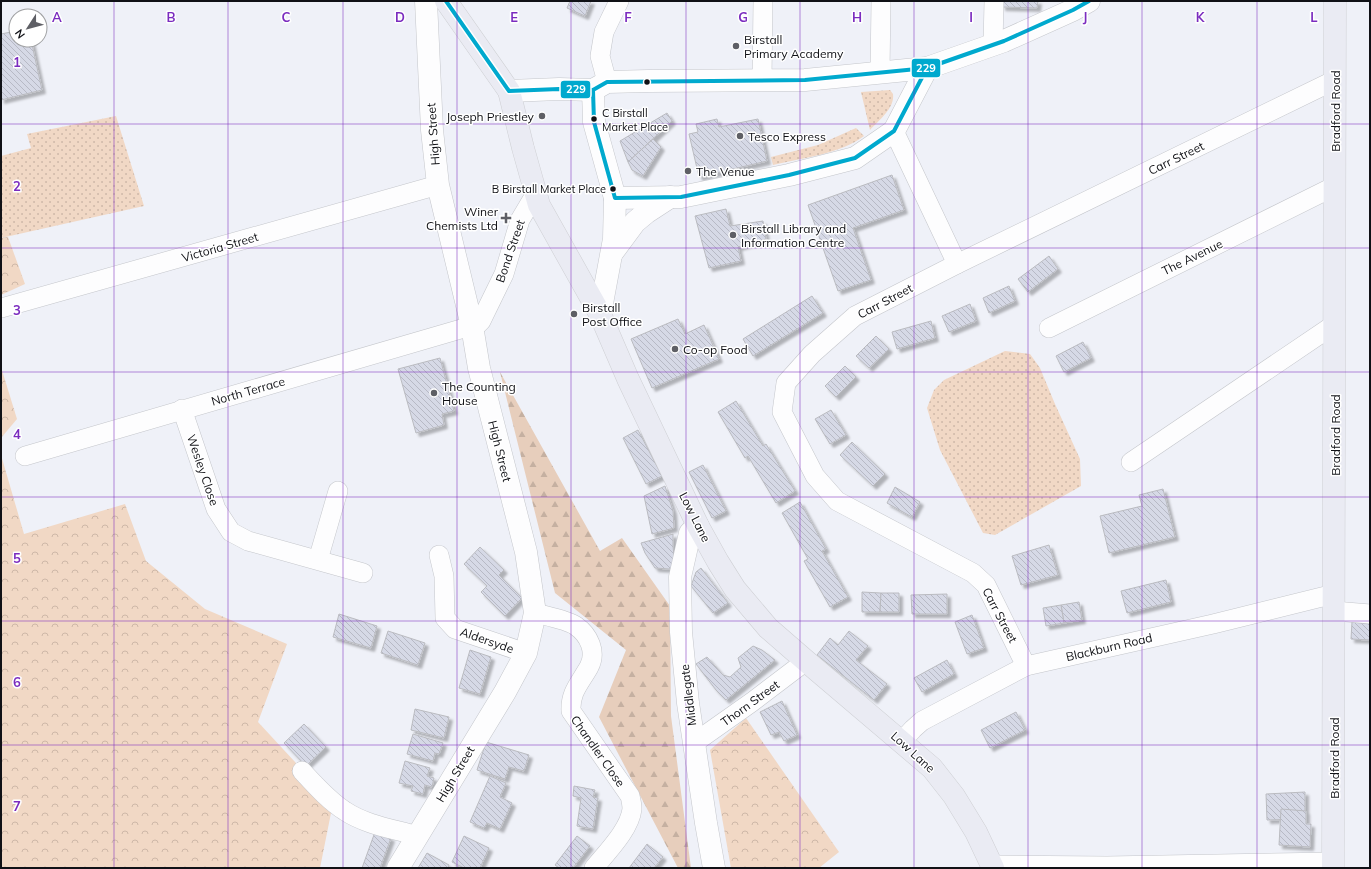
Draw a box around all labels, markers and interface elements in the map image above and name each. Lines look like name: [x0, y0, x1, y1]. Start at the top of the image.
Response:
north arrow: [8, 8, 48, 48]
text: A: [52, 9, 62, 25]
text: B: [167, 9, 176, 25]
text: C: [282, 9, 291, 25]
text: D: [395, 9, 405, 25]
text: E: [510, 9, 518, 25]
text: F: [624, 9, 632, 25]
text: G: [738, 9, 748, 25]
text: H: [852, 9, 862, 25]
text: I: [969, 9, 973, 25]
text: J: [1083, 9, 1087, 25]
text: K: [1196, 9, 1206, 25]
text: L: [1310, 9, 1318, 25]
text: N: [12, 26, 28, 41]
place label: Birstall Primary Academy: [744, 32, 844, 61]
marker: Birstall Primary Academy: [731, 41, 741, 51]
text: 1: [13, 54, 21, 70]
line badge: 229: [911, 58, 941, 78]
text: 229: [916, 61, 936, 75]
street label: Bradford Road: [1328, 70, 1343, 152]
unlabelled marker: [642, 77, 652, 87]
line badge: 229: [560, 80, 591, 99]
text: 229: [566, 82, 586, 96]
street label: High Street: [423, 102, 443, 166]
place label: C Birstall Market Place: [602, 106, 668, 134]
place label: Joseph Priestley: [446, 109, 535, 124]
marker: Joseph Priestley: [537, 111, 547, 121]
marker: C Birstall Market Place: [589, 114, 599, 124]
place label: Tesco Express: [748, 129, 826, 144]
marker: Tesco Express: [735, 131, 745, 141]
street label: Carr Street: [1146, 138, 1206, 178]
place label: The Venue: [696, 164, 755, 179]
marker: The Venue: [683, 166, 693, 176]
text: 2: [13, 178, 21, 194]
place label: B Birstall Market Place: [492, 182, 606, 196]
marker: B Birstall Market Place: [608, 184, 618, 194]
place label: Winer Chemists Ltd: [426, 204, 499, 233]
marker: Winer Chemists Ltd: [501, 213, 511, 223]
street label: Bond Street: [492, 218, 528, 284]
place label: Birstall Library and Information Centre: [741, 221, 846, 250]
street label: Victoria Street: [180, 229, 260, 265]
marker: Birstall Library and Information Centre: [728, 230, 738, 240]
street label: The Avenue: [1159, 236, 1225, 278]
street label: Carr Street: [855, 280, 915, 322]
place label: Birstall Post Office: [582, 300, 642, 329]
text: 3: [13, 302, 21, 318]
marker: Birstall Post Office: [569, 309, 579, 319]
place label: Co-op Food: [683, 342, 748, 357]
marker: Co-op Food: [670, 344, 680, 354]
street label: North Terrace: [209, 373, 287, 409]
place label: The Counting House: [442, 379, 516, 408]
marker: The Counting House: [429, 388, 439, 398]
street label: Bradford Road: [1328, 394, 1343, 476]
street label: High Street: [485, 419, 515, 483]
text: 4: [13, 426, 21, 442]
street label: Wesley Close: [184, 432, 222, 508]
street label: Low Lane: [676, 489, 714, 545]
text: 5: [13, 550, 21, 566]
street label: Carr Street: [979, 585, 1021, 645]
street label: Aldersyde: [458, 624, 516, 656]
street label: Blackburn Road: [1064, 630, 1154, 664]
street label: Middlegate: [677, 663, 699, 727]
text: 6: [13, 674, 21, 690]
street label: Thorn Street: [718, 677, 782, 729]
street label: Chandler Close: [568, 712, 628, 790]
street label: Bradford Road: [1327, 717, 1342, 799]
street label: Low Lane: [888, 728, 938, 776]
street label: High Street: [432, 743, 478, 805]
text: 7: [13, 798, 21, 814]

